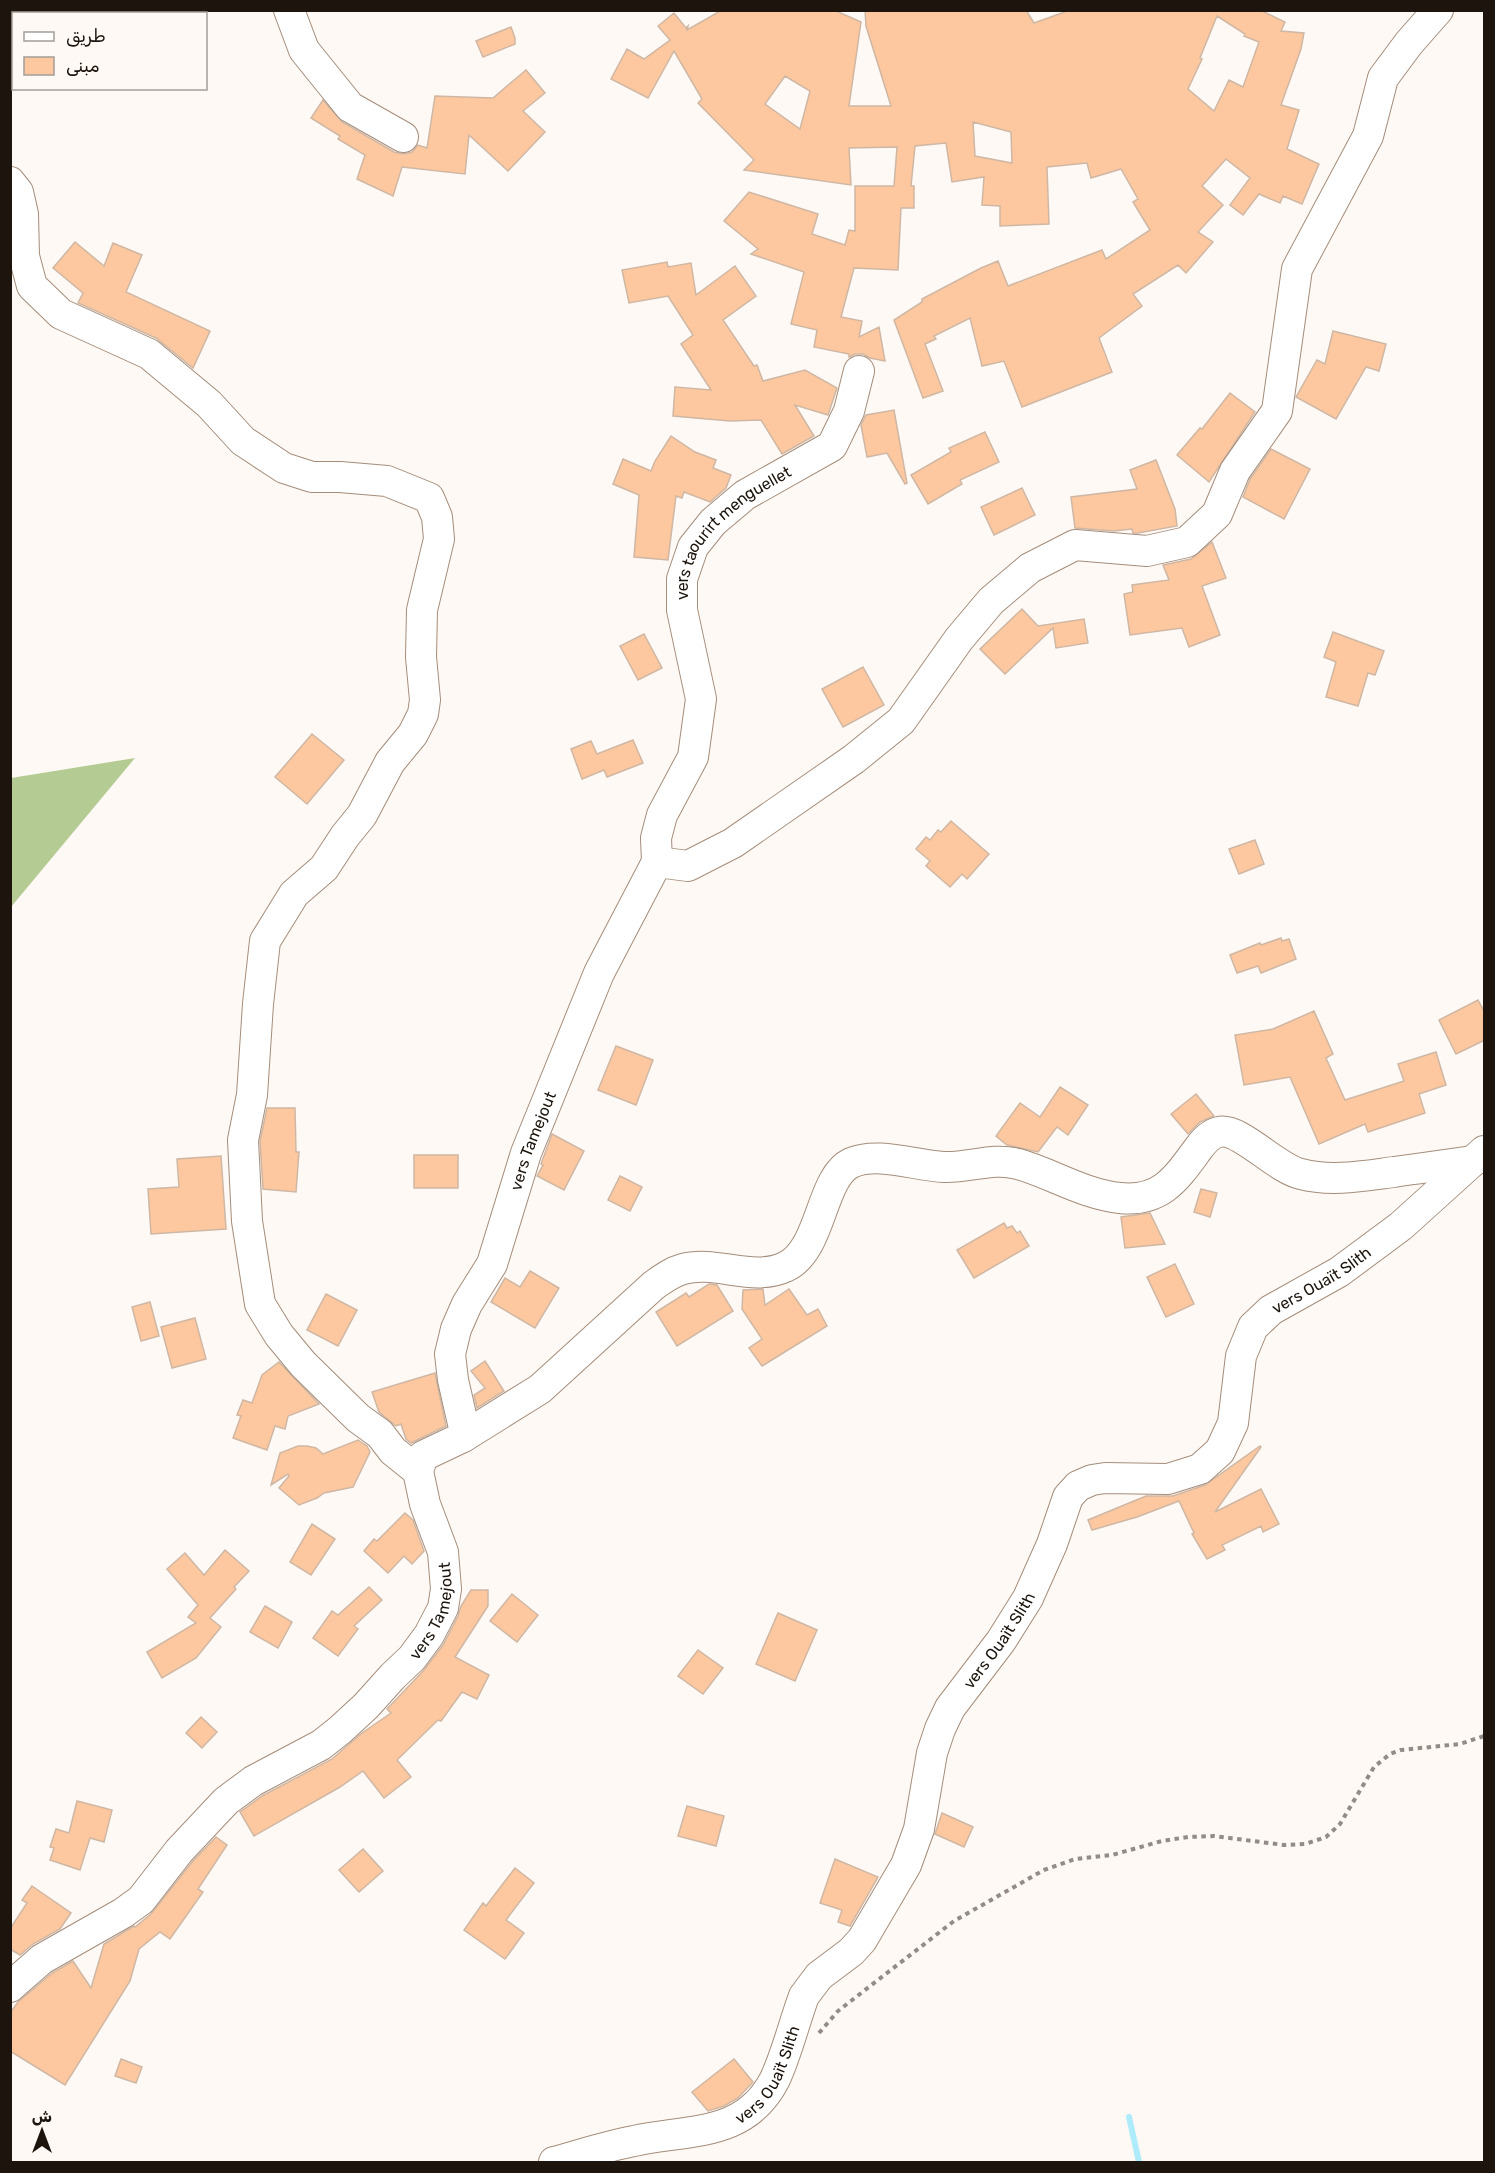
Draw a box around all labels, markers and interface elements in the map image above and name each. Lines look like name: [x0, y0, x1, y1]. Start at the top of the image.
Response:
legend: [12, 12, 207, 90]
text: طريق: [66, 25, 106, 47]
text: مبنى: [66, 55, 100, 77]
street label: vers taourirt menguellet: [673, 462, 794, 600]
street label: vers Tamejout: [506, 1089, 560, 1193]
street label: vers Ouaït Slith: [1268, 1243, 1375, 1318]
street label: vers Tamejout: [405, 1562, 456, 1663]
street label: vers Ouaït Slith: [959, 1590, 1039, 1693]
street label: vers Ouaït Slith: [732, 2024, 803, 2128]
north arrow: [12, 2101, 72, 2161]
text: ش: [32, 2107, 52, 2126]

